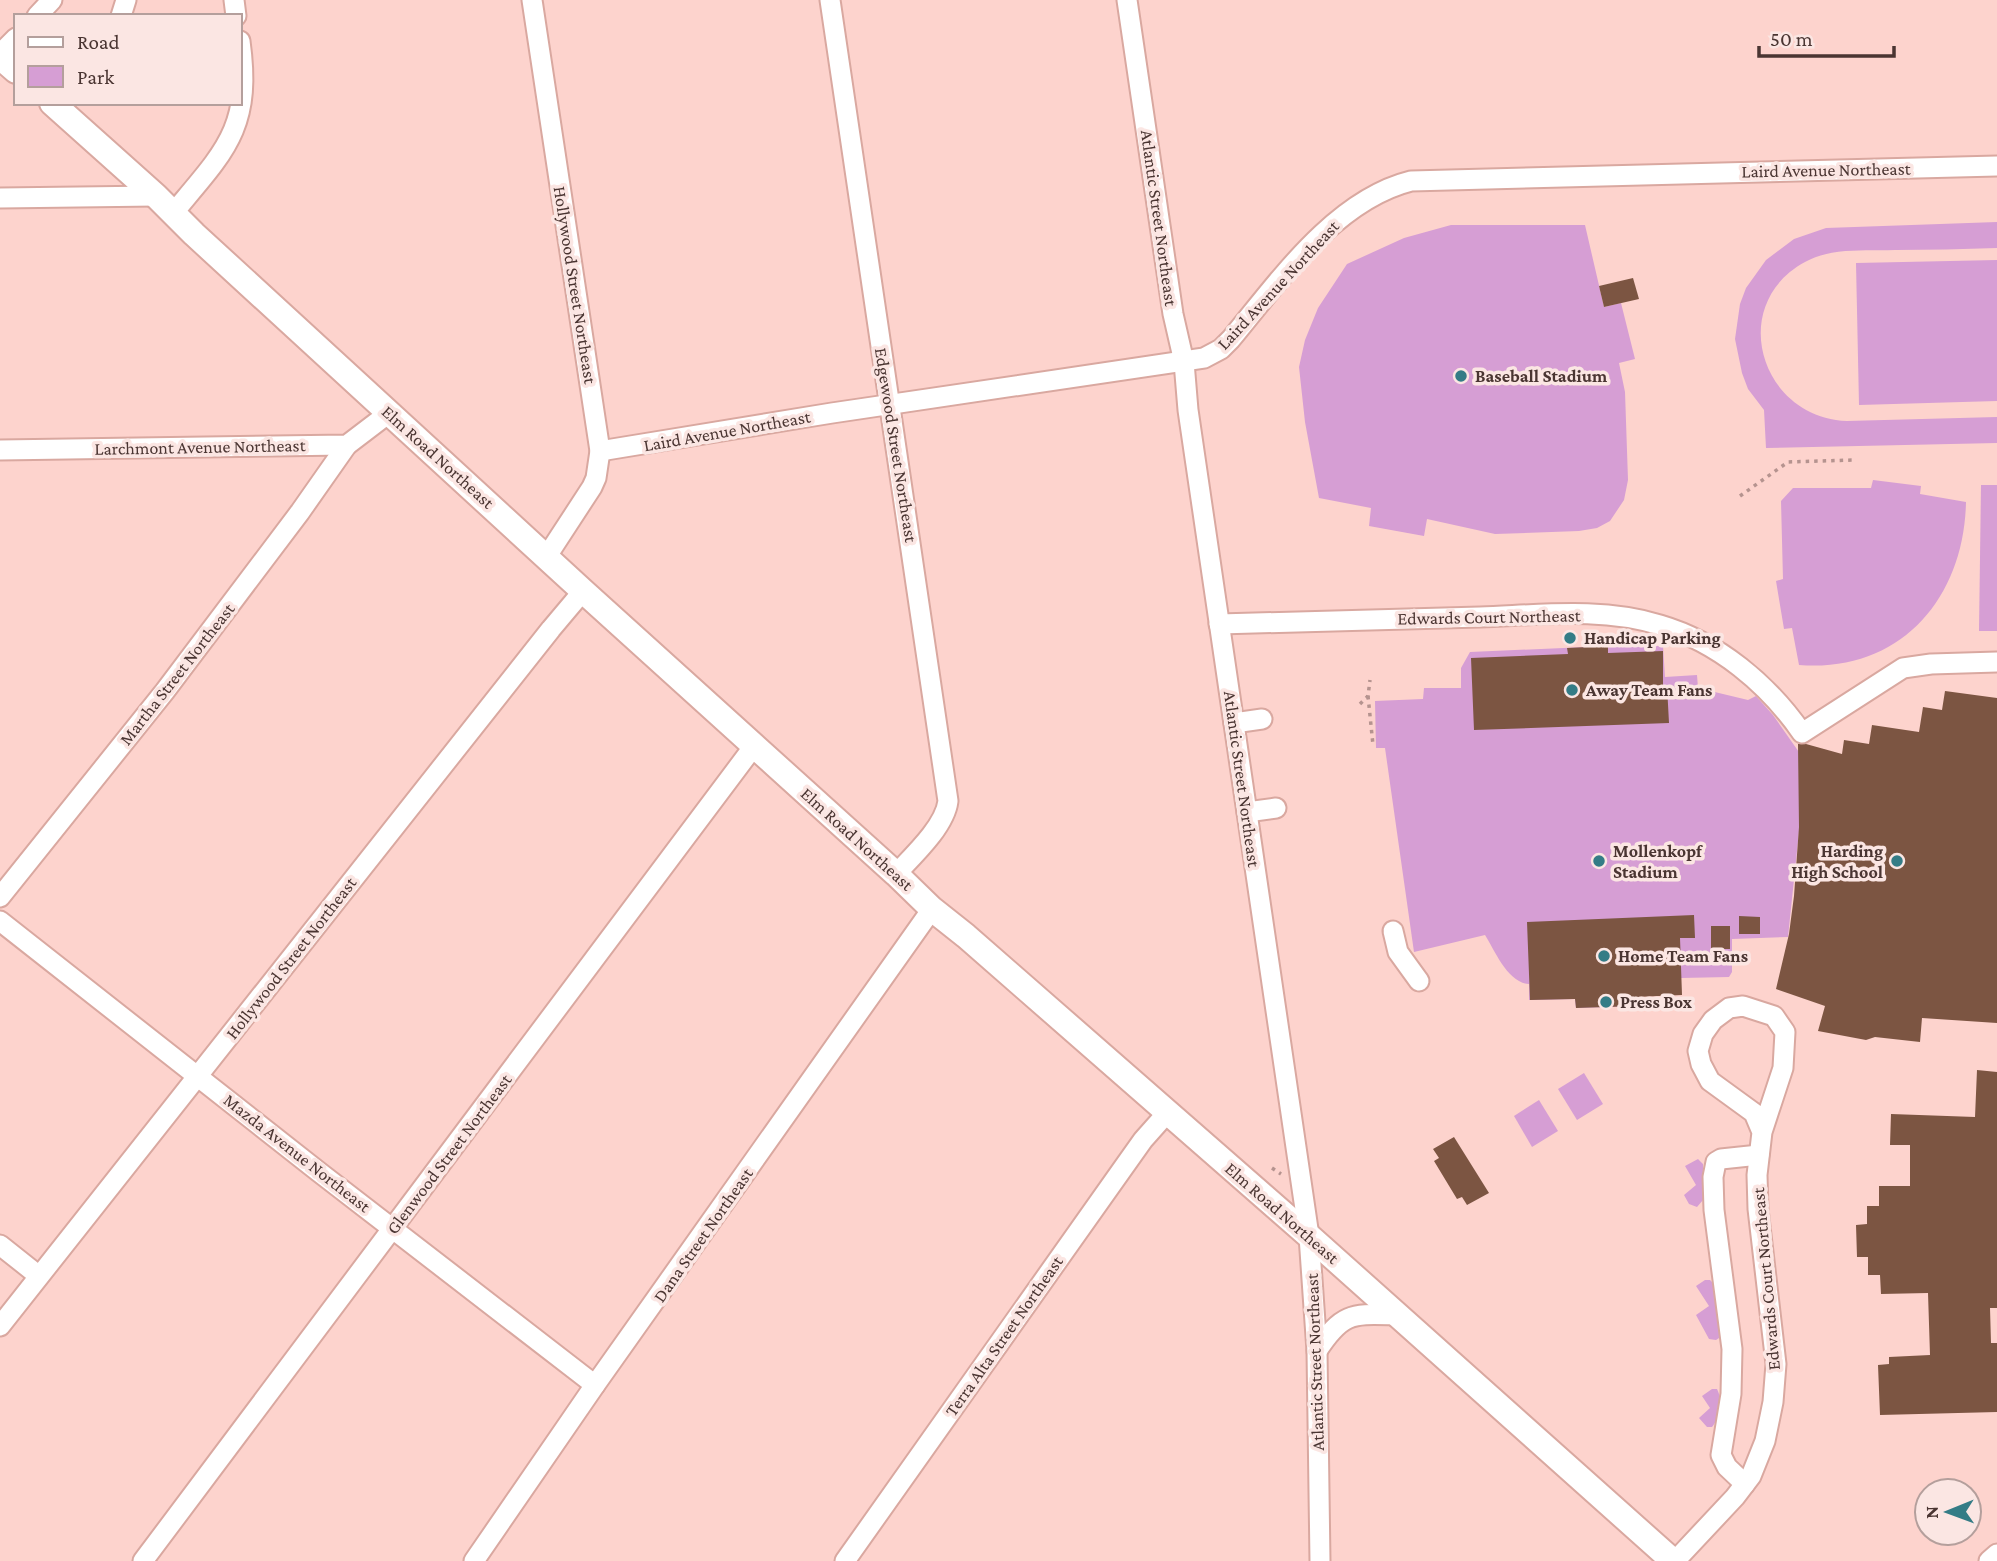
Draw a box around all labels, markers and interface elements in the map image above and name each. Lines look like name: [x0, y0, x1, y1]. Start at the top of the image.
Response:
legend: [14, 14, 242, 105]
scale bar: [1759, 14, 1894, 58]
text: 50 m: [1770, 27, 1813, 51]
text: Road: [77, 30, 120, 54]
text: Park: [77, 65, 114, 89]
street label: Atlantic Street Northeast: [1137, 129, 1181, 308]
street label: Laird Avenue Northeast: [1741, 159, 1912, 181]
street label: Hollywood Street Northeast: [549, 185, 601, 386]
street label: Laird Avenue Northeast: [1213, 216, 1344, 354]
street label: Edgewood Street Northeast: [871, 346, 921, 545]
place label: Baseball Stadium: [1475, 366, 1608, 386]
marker: Baseball Stadium: [1453, 368, 1469, 384]
street label: Elm Road Northeast: [378, 401, 499, 513]
street label: Laird Avenue Northeast: [642, 406, 813, 456]
street label: Larchmont Avenue Northeast: [94, 435, 307, 459]
street label: Martha Street Northeast: [115, 598, 239, 749]
street label: Edwards Court Northeast: [1397, 605, 1582, 629]
place label: Handicap Parking: [1584, 628, 1721, 648]
marker: Handicap Parking: [1562, 630, 1578, 646]
place label: Away Team Fans: [1585, 680, 1712, 700]
marker: Away Team Fans: [1564, 682, 1580, 698]
street label: Atlantic Street Northeast: [1220, 690, 1264, 869]
street label: Elm Road Northeast: [797, 783, 918, 895]
place label: Mollenkopf Stadium: [1613, 841, 1703, 882]
place label: Harding High School: [1791, 841, 1883, 882]
marker: Mollenkopf Stadium: [1591, 853, 1607, 869]
marker: Harding High School: [1889, 853, 1905, 869]
street label: Hollywood Street Northeast: [222, 872, 361, 1043]
place label: Home Team Fans: [1618, 946, 1748, 966]
marker: Home Team Fans: [1596, 948, 1612, 964]
place label: Press Box: [1620, 992, 1693, 1012]
marker: Press Box: [1598, 994, 1614, 1010]
street label: Glenwood Street Northeast: [382, 1069, 516, 1238]
street label: Mazda Avenue Northeast: [220, 1090, 375, 1217]
street label: Elm Road Northeast: [1221, 1158, 1344, 1269]
street label: Dana Street Northeast: [649, 1163, 757, 1306]
street label: Edwards Court Northeast: [1748, 1186, 1784, 1371]
street label: Terra Alta Street Northeast: [941, 1251, 1068, 1420]
street label: Atlantic Street Northeast: [1302, 1272, 1328, 1451]
north arrow: [1913, 1477, 1983, 1547]
text: N: [1921, 1506, 1942, 1519]

